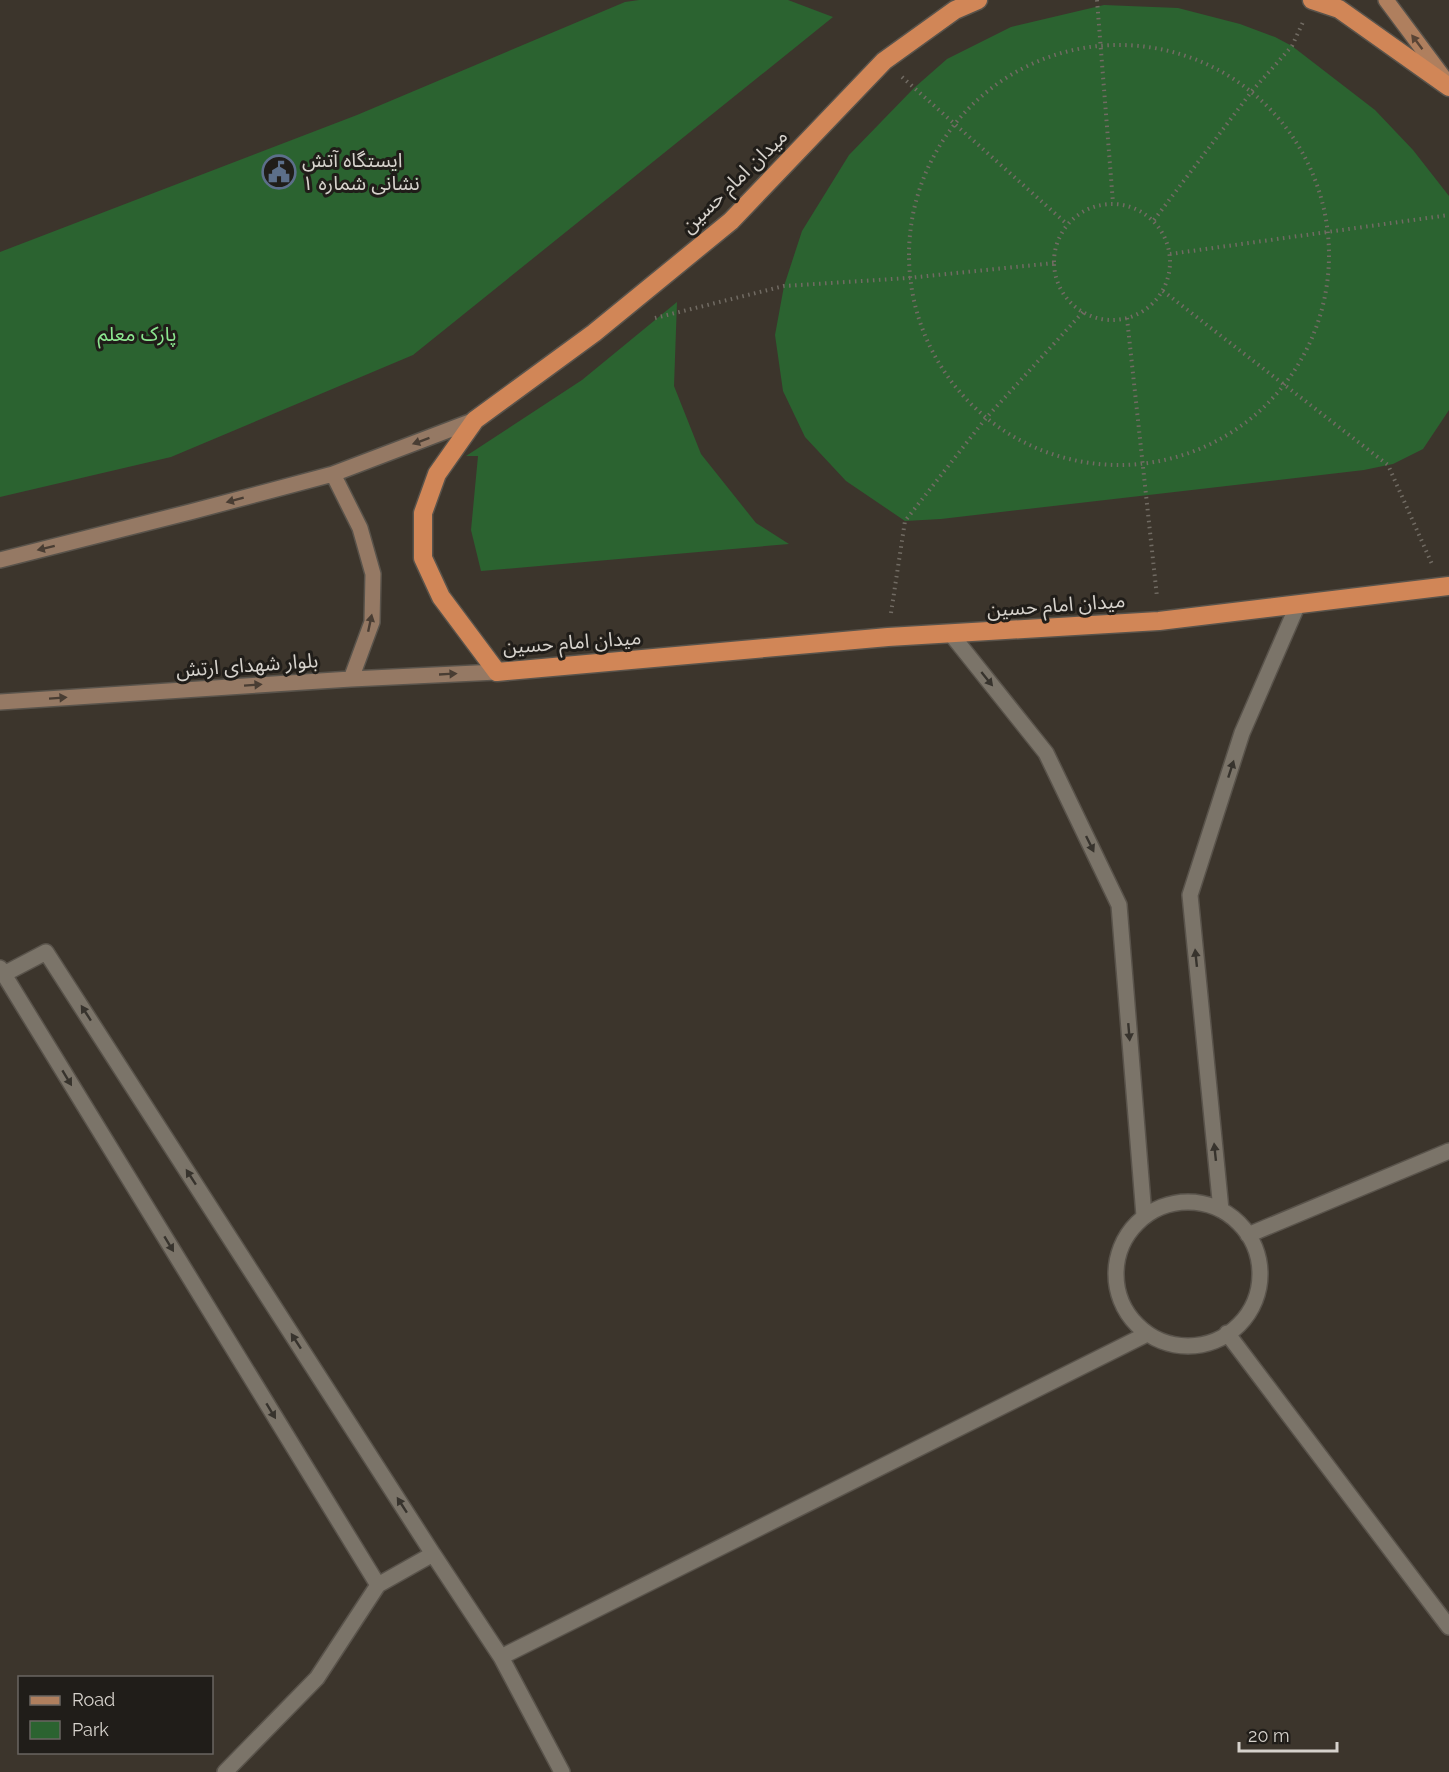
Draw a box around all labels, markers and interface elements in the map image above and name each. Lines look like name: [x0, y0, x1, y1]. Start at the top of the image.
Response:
one-way arrow: [1412, 35, 1424, 50]
street label: میدان امام حسین: [676, 124, 794, 240]
place label: ایستگاه آتش نشانی شماره ۱: [302, 148, 420, 195]
public building icon: ایستگاه آتش نشانی شماره ۱: [261, 154, 297, 190]
park label: پارک معلم: [97, 322, 177, 349]
one-way arrow: [411, 436, 429, 446]
one-way arrow: [226, 496, 244, 505]
one-way arrow: [37, 544, 55, 554]
street label: میدان امام حسین: [986, 588, 1126, 625]
one-way arrow: [365, 614, 375, 633]
street label: میدان امام حسین: [502, 625, 642, 662]
street label: بلوار شهدای ارتش: [175, 648, 319, 682]
one-way arrow: [438, 670, 457, 679]
one-way arrow: [981, 672, 993, 687]
one-way arrow: [243, 681, 262, 690]
one-way arrow: [49, 694, 68, 703]
one-way arrow: [1226, 760, 1236, 778]
one-way arrow: [1085, 835, 1094, 852]
one-way arrow: [1191, 948, 1201, 967]
one-way arrow: [80, 1005, 91, 1021]
one-way arrow: [1125, 1022, 1134, 1041]
one-way arrow: [62, 1070, 73, 1086]
one-way arrow: [1210, 1142, 1220, 1161]
one-way arrow: [186, 1169, 197, 1185]
one-way arrow: [164, 1236, 174, 1253]
one-way arrow: [291, 1333, 302, 1349]
one-way arrow: [265, 1403, 276, 1419]
one-way arrow: [397, 1497, 408, 1513]
legend: [18, 1676, 213, 1754]
text: Road: [72, 1689, 115, 1710]
scale bar: [1239, 1715, 1336, 1753]
text: Park: [72, 1719, 109, 1740]
text: 20 m: [1248, 1725, 1290, 1746]

